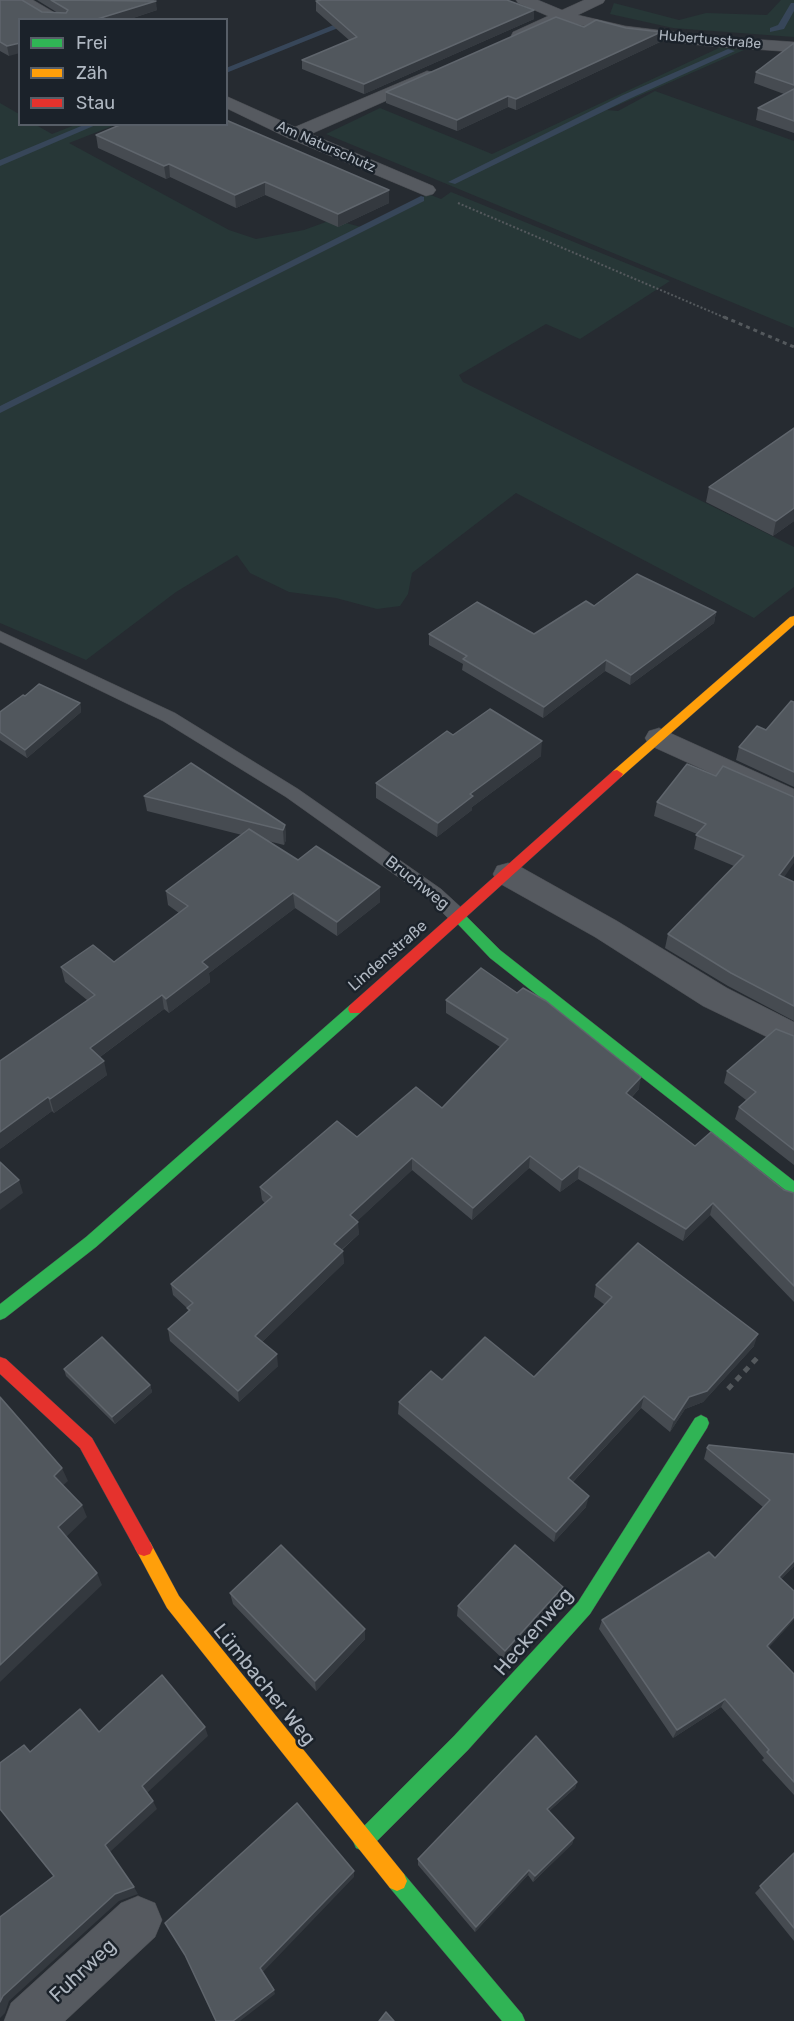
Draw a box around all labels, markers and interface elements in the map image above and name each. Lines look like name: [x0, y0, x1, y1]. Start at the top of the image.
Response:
legend: [18, 18, 228, 126]
street label: Hubertusstraße: [658, 27, 762, 53]
text: Frei: [76, 32, 107, 54]
text: Zäh: [76, 62, 108, 84]
text: Stau: [76, 92, 115, 114]
street label: Am Naturschutz: [274, 118, 378, 176]
street label: Bruchweg: [381, 852, 453, 914]
street label: Lindenstraße: [345, 917, 431, 995]
street label: Heckenweg: [489, 1583, 579, 1681]
street label: Lümbacher Weg: [208, 1619, 320, 1751]
street label: Fuhrweg: [45, 1934, 121, 2008]

